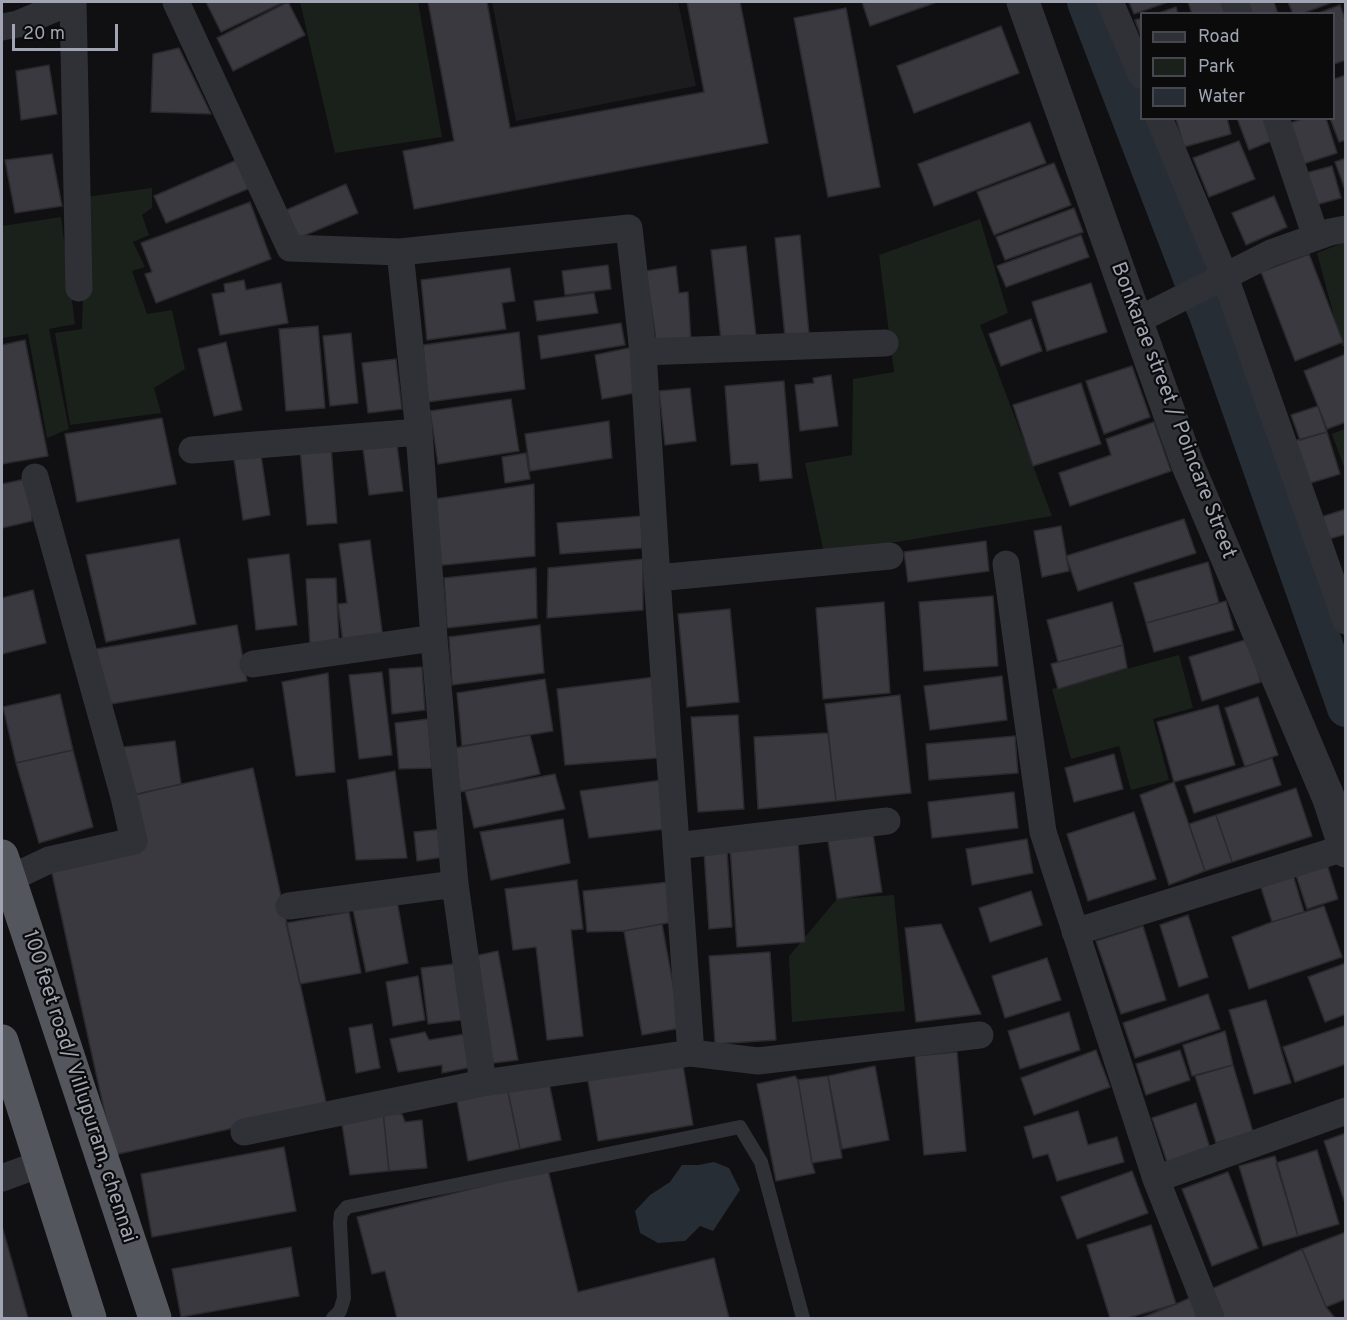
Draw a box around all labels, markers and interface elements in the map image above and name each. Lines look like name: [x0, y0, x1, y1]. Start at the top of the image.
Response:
scale bar: [15, 12, 122, 50]
legend: [1140, 12, 1335, 120]
text: 20 m: [23, 23, 65, 46]
text: Road: [1198, 26, 1240, 49]
text: Park: [1198, 56, 1235, 79]
text: Water: [1198, 86, 1245, 109]
street label: Bonkarae street / Poincare Street: [1104, 259, 1240, 563]
street label: 100 feet road/ Villupuram, chennai: [15, 928, 141, 1246]

